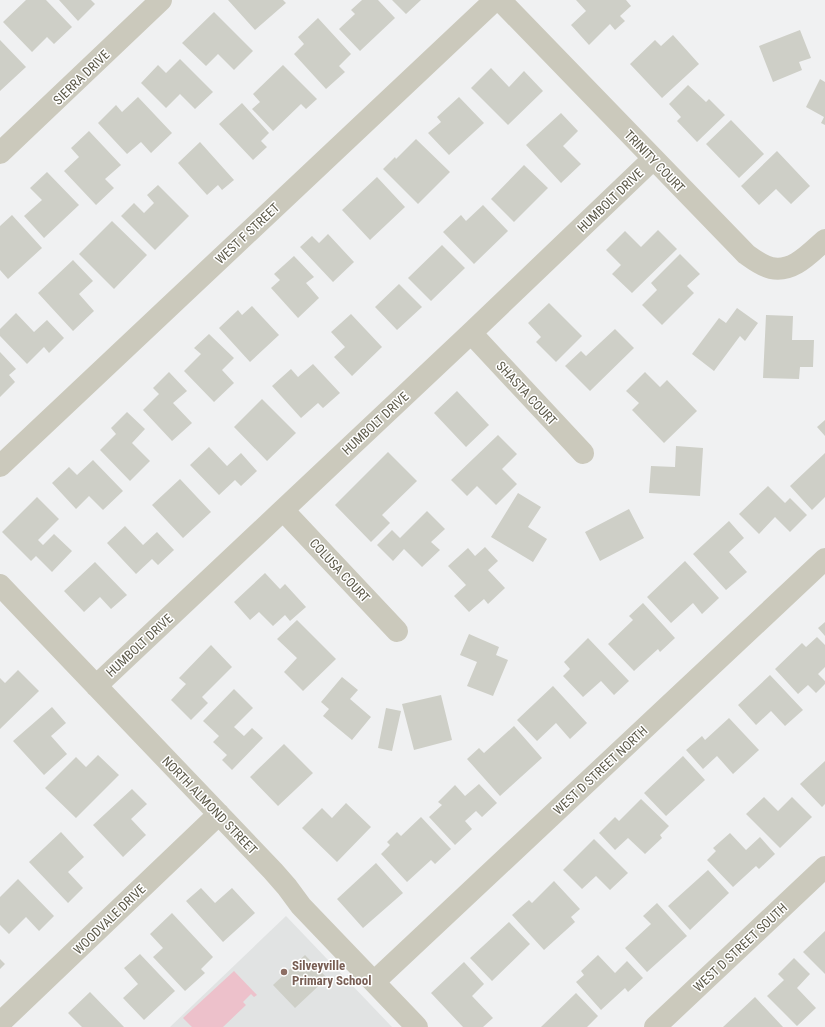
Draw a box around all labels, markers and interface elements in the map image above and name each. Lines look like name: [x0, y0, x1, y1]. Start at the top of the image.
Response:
street label: SIERRA DRIVE: [50, 47, 112, 108]
street label: TRINITY COURT: [621, 127, 688, 196]
street label: HUMBOLT DRIVE: [574, 165, 646, 235]
street label: WEST F STREET: [212, 200, 283, 267]
street label: SHASTA COURT: [493, 358, 560, 428]
street label: HUMBOLT DRIVE: [339, 389, 412, 458]
street label: COLUSA COURT: [306, 536, 373, 605]
street label: HUMBOLT DRIVE: [103, 611, 176, 680]
street label: WEST D STREET NORTH: [550, 723, 650, 818]
street label: NORTH ALMOND STREET: [159, 753, 260, 858]
street label: WOODVALE DRIVE: [70, 881, 148, 957]
street label: WEST D STREET SOUTH: [690, 900, 790, 995]
place label: Silveyville Primary School: [292, 958, 372, 988]
marker: Silveyville Primary School: [279, 967, 289, 977]

